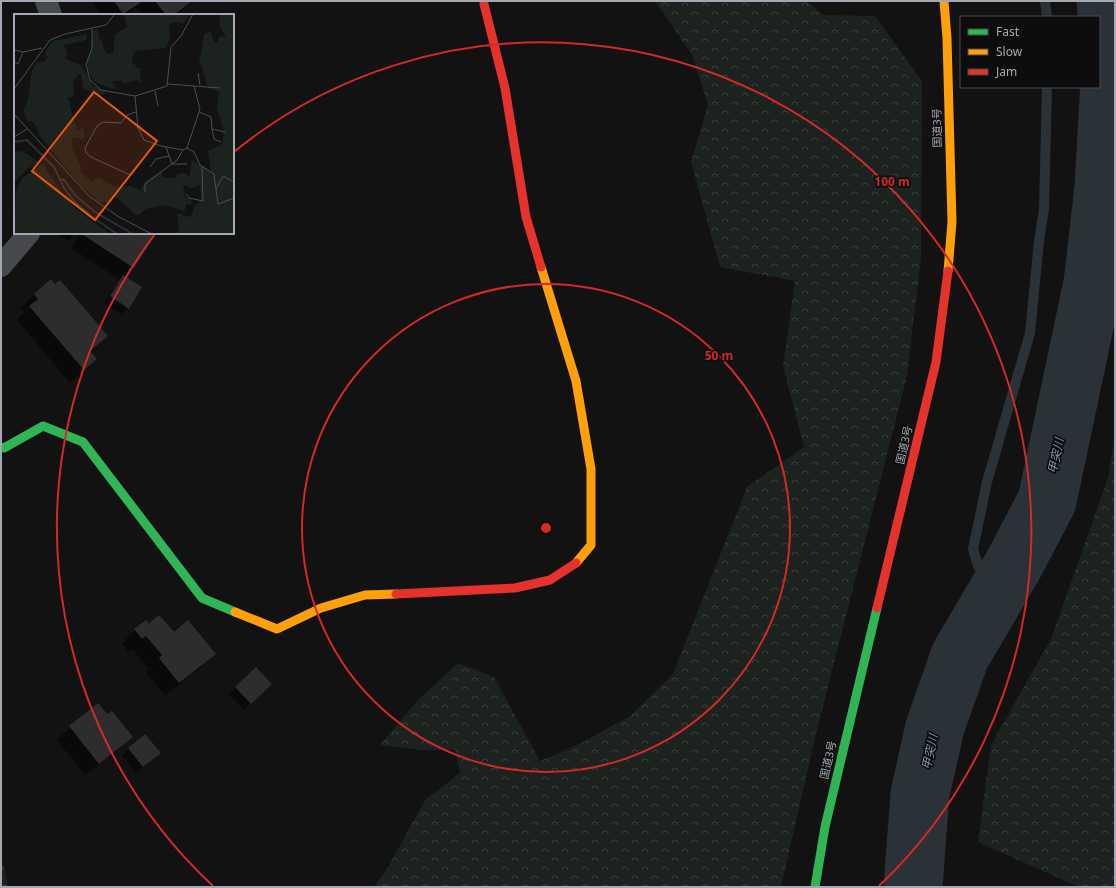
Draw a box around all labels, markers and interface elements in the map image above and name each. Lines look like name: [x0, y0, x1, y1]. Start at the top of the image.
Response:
inset map: [14, 14, 234, 234]
legend: [960, 16, 1100, 88]
text: Fast: [996, 23, 1020, 40]
text: Slow: [996, 43, 1023, 60]
text: Jam: [995, 63, 1017, 80]
street label: 国道3号: [929, 108, 944, 148]
text: 100 m: [874, 173, 910, 190]
text: 50 m: [705, 347, 733, 364]
street label: 国道3号: [892, 424, 915, 466]
water label: 甲突川: [1043, 435, 1068, 475]
centre of rings: [539, 521, 553, 535]
water label: 甲突川: [917, 731, 942, 771]
street label: 国道3号: [816, 739, 839, 781]

